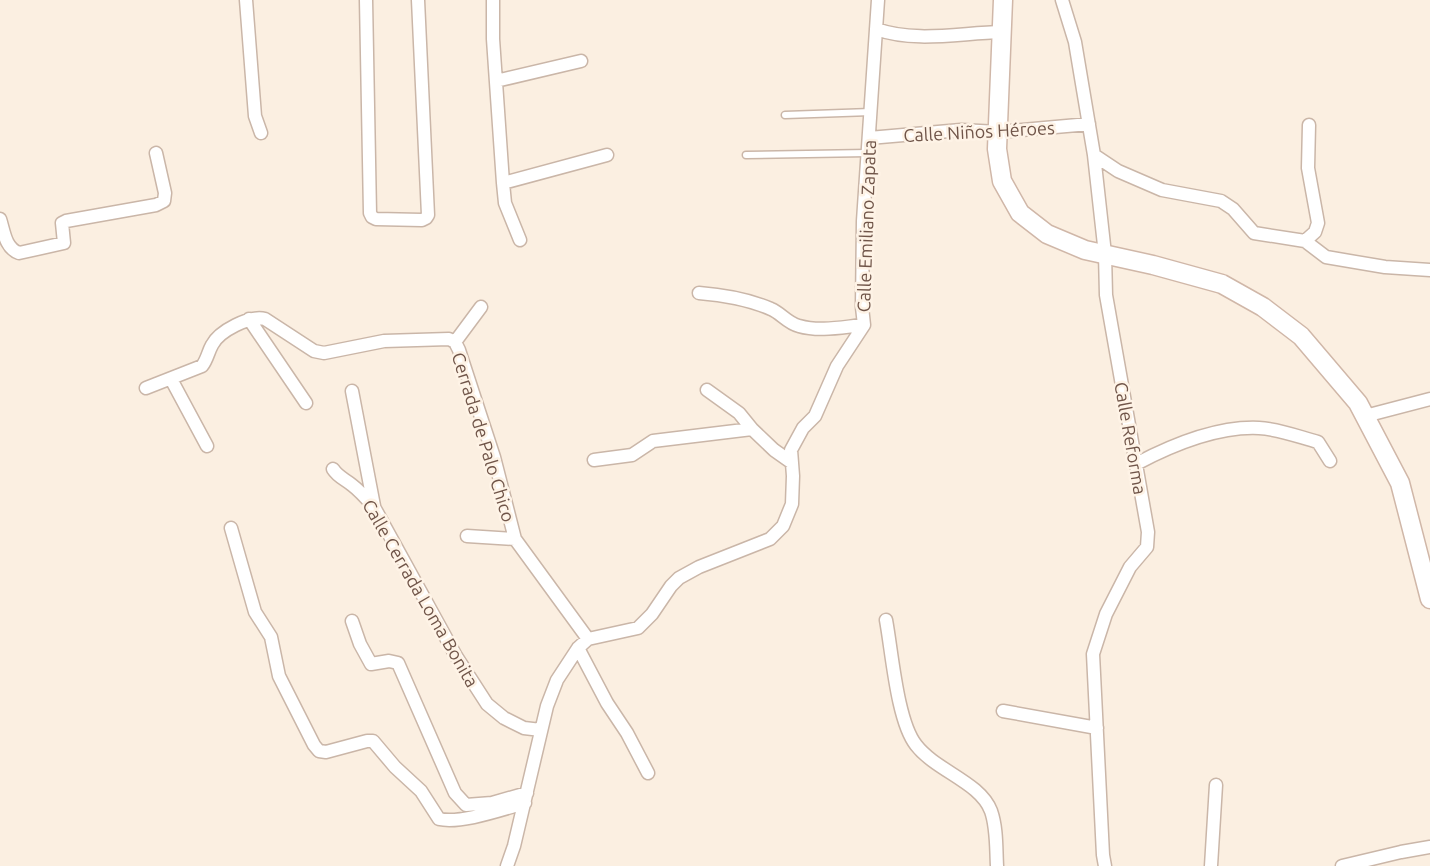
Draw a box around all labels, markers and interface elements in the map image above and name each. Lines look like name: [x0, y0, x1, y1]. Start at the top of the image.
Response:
street label: Calle Niños Héroes: [903, 117, 1055, 145]
street label: Calle Emiliano Zapata: [853, 139, 879, 313]
street label: Cerrada de Palo Chico: [449, 350, 519, 524]
street label: Calle Reforma: [1111, 380, 1151, 496]
street label: Calle Cerrada Loma Bonita: [359, 496, 483, 690]

